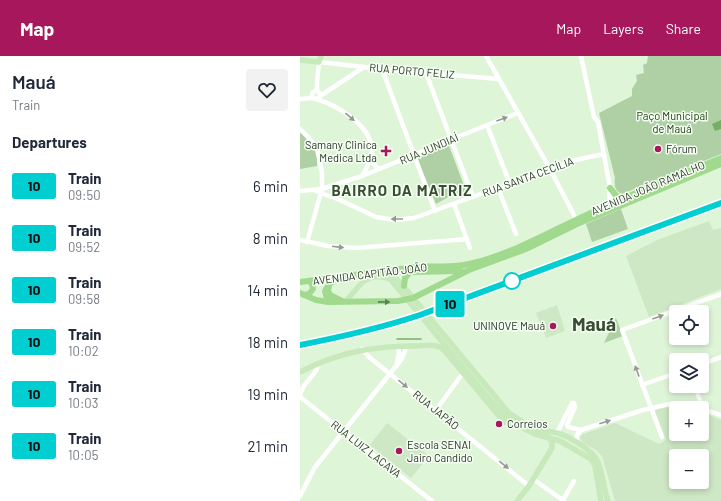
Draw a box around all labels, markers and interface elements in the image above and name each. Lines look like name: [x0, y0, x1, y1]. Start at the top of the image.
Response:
text: Map: [20, 17, 54, 40]
text: Map: [556, 20, 581, 37]
text: Layers: [603, 20, 644, 37]
text: Share: [666, 20, 701, 37]
street label: RUA PORTO FELIZ: [369, 60, 455, 81]
button: heart: [246, 69, 288, 111]
text: Mauá: [12, 70, 56, 93]
text: Train: [12, 97, 40, 113]
park label: Paço Municipal de Mauá: [636, 109, 708, 135]
one-way arrow: [346, 112, 355, 121]
one-way arrow: [497, 116, 509, 122]
street label: RUA JUNDIAÍ: [397, 130, 460, 167]
text: Departures: [12, 133, 87, 151]
place label: Samany Clinica Medica Ltda: [305, 138, 377, 164]
place label: Fórum: [666, 142, 697, 155]
marker: Fórum: [653, 144, 663, 154]
marker: Samany Clinica Medica Ltda: [380, 145, 392, 157]
street label: RUA SANTA CECÍLIA: [480, 154, 576, 199]
street label: AVENIDA JOÃO RAMALHO: [589, 158, 707, 217]
text: Train: [68, 169, 102, 187]
text: 10: [28, 177, 40, 194]
text: 6 min: [253, 177, 288, 195]
district label: BAIRRO DA MATRIZ: [331, 181, 473, 199]
text: 09:50: [68, 187, 101, 203]
one-way arrow: [390, 216, 403, 222]
text: Train: [68, 221, 102, 239]
text: 10: [28, 229, 40, 246]
text: 8 min: [253, 229, 288, 247]
text: 09:52: [68, 239, 100, 255]
one-way arrow: [332, 244, 344, 250]
street label: AVENIDA CAPITÃO JOÃO: [312, 260, 428, 287]
unlabelled marker: [503, 272, 521, 290]
text: Train: [68, 273, 102, 291]
text: 10: [28, 281, 40, 298]
text: 14 min: [247, 281, 288, 299]
text: 09:58: [68, 291, 100, 307]
line badge: 10: [432, 291, 468, 317]
text: 10: [444, 295, 456, 312]
one-way arrow: [378, 299, 391, 305]
map controls: [669, 305, 709, 489]
button: locate: [669, 305, 709, 345]
district label: Mauá: [572, 312, 616, 335]
one-way arrow: [653, 313, 665, 319]
place label: UNINOVE Mauá: [473, 319, 545, 332]
marker: UNINOVE Mauá: [548, 321, 558, 331]
text: Train: [68, 325, 102, 343]
text: 10: [28, 333, 40, 350]
text: 18 min: [248, 333, 288, 351]
text: 10:02: [68, 343, 99, 359]
button: layers: [669, 353, 709, 393]
one-way arrow: [634, 365, 640, 377]
text: Train: [68, 377, 102, 395]
one-way arrow: [397, 379, 408, 388]
text: 10: [28, 385, 40, 402]
text: 19 min: [248, 385, 288, 403]
street label: RUA JAPÃO: [411, 387, 462, 432]
text: 10:03: [68, 395, 98, 411]
button: +: [669, 401, 709, 441]
street label: RUA LUIZ LACAVA: [329, 417, 404, 480]
place label: Correios: [507, 417, 548, 430]
marker: Correios: [494, 419, 504, 429]
one-way arrow: [600, 419, 612, 425]
text: Train: [68, 429, 102, 447]
text: 10: [28, 437, 40, 454]
text: 21 min: [248, 437, 288, 455]
place label: Escola SENAI Jairo Candido: [407, 438, 473, 464]
marker: Escola SENAI Jairo Candido: [394, 446, 404, 456]
text: 10:05: [68, 447, 98, 463]
button: −: [669, 449, 709, 489]
one-way arrow: [498, 461, 509, 470]

